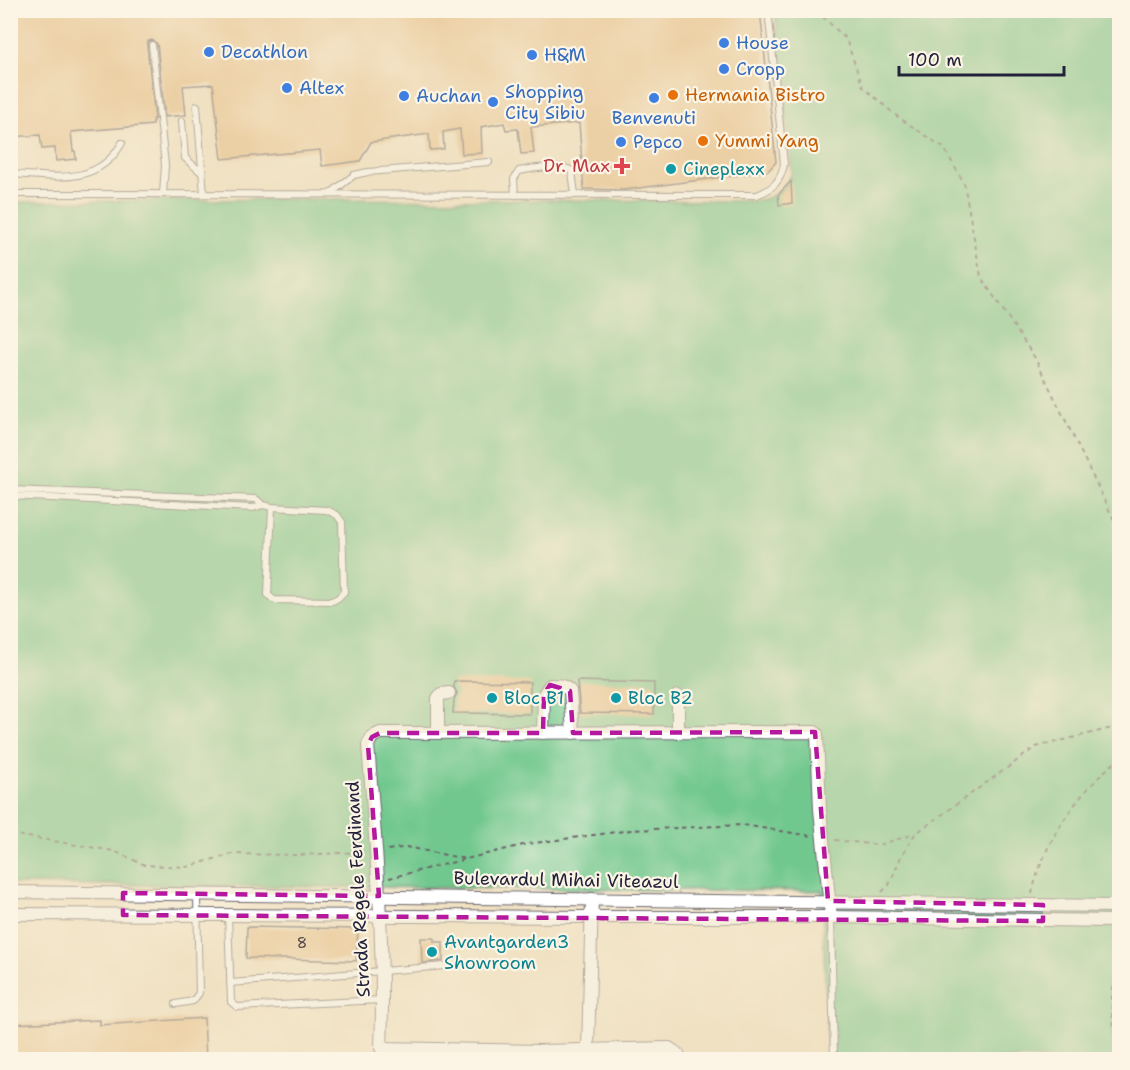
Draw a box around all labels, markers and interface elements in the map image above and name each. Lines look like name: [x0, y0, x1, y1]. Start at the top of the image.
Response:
place label: House: [736, 31, 789, 55]
marker: House: [717, 36, 731, 50]
scale bar: [899, 39, 1064, 77]
place label: Decathlon: [221, 40, 308, 64]
place label: H&M: [544, 43, 586, 67]
marker: Decathlon: [202, 45, 216, 59]
marker: H&M: [525, 48, 539, 62]
text: 100 m: [908, 48, 962, 72]
place label: Cropp: [736, 57, 785, 81]
marker: Cropp: [717, 62, 731, 76]
place label: Altex: [299, 76, 344, 100]
place label: Shopping City Sibiu: [505, 80, 586, 125]
marker: Altex: [280, 81, 294, 95]
place label: Hermania Bistro: [685, 83, 825, 107]
place label: Auchan: [416, 84, 481, 108]
marker: Hermania Bistro: [666, 88, 680, 102]
marker: Auchan: [397, 89, 411, 103]
marker: Benvenuti: [647, 91, 661, 105]
marker: Shopping City Sibiu: [486, 95, 500, 109]
place label: Benvenuti: [612, 106, 696, 130]
place label: Yummi Yang: [715, 129, 819, 153]
place label: Pepco: [633, 130, 683, 154]
marker: Yummi Yang: [696, 134, 710, 148]
marker: Pepco: [614, 135, 628, 149]
place label: Dr. Max: [543, 154, 610, 178]
place label: Cineplexx: [683, 157, 765, 181]
marker: Dr. Max: [615, 159, 629, 173]
marker: Cineplexx: [664, 162, 678, 176]
place label: Bloc B1: [504, 686, 564, 710]
place label: Bloc B2: [628, 686, 693, 710]
marker: Bloc B1: [485, 691, 499, 705]
marker: Bloc B2: [609, 691, 623, 705]
street label: Strada Regele Ferdinand: [340, 780, 376, 998]
street label: Bulevardul Mihai Viteazul: [453, 866, 679, 894]
place label: Avantgarden3 Showroom: [444, 930, 569, 975]
house number: 8: [297, 933, 307, 953]
marker: Avantgarden3 Showroom: [425, 945, 439, 959]

